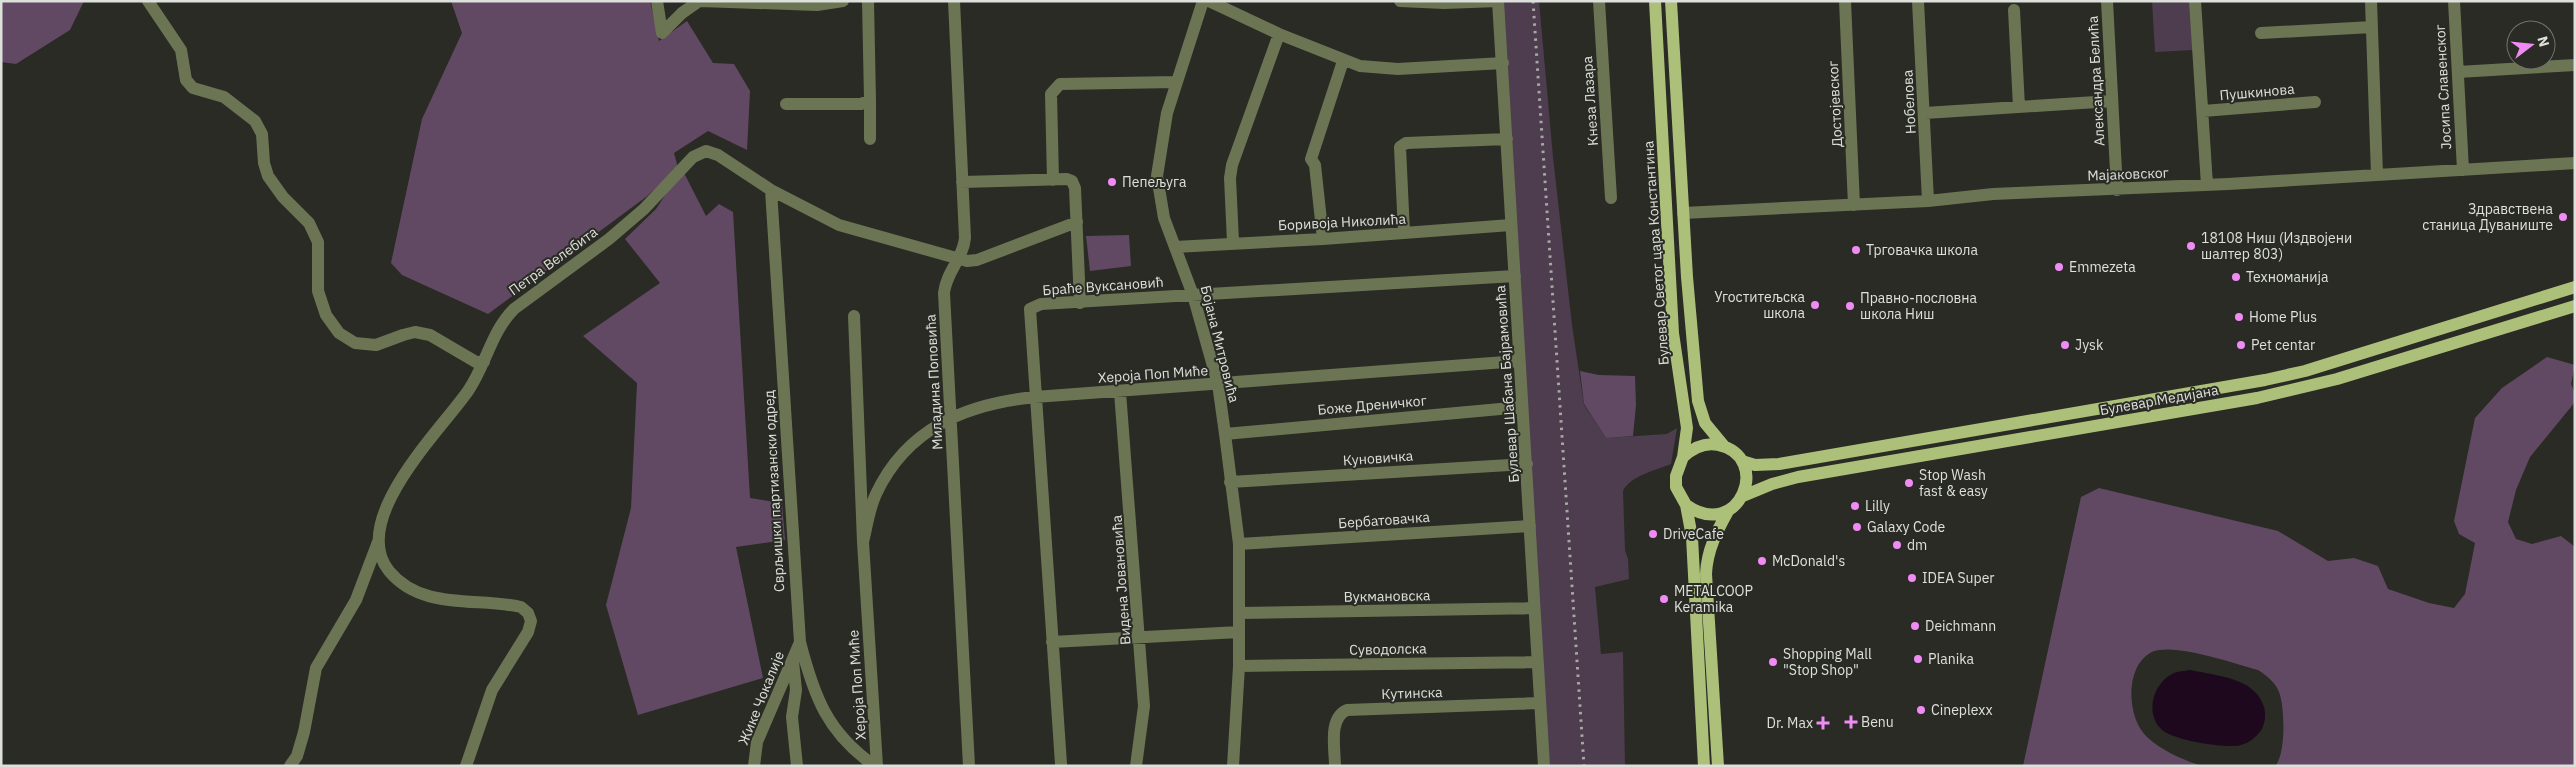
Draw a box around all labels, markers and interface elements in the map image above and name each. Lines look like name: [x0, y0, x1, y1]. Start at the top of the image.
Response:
street label: Александра Белића: [2084, 15, 2108, 147]
north arrow: [2506, 20, 2556, 70]
street label: Јосипа Славенског: [2431, 24, 2455, 150]
text: N: [2533, 34, 2554, 49]
street label: Кнеза Лазара: [1578, 55, 1602, 146]
street label: Достојевског: [1824, 60, 1846, 148]
street label: Нобелова: [1898, 69, 1920, 135]
street label: Пушкинова: [2219, 80, 2296, 104]
street label: Булевар Светог цара Константина: [1639, 140, 1673, 366]
street label: Мајаковског: [2087, 164, 2169, 184]
place label: Пепељуга: [1122, 173, 1187, 191]
marker: Пепељуга: [1106, 176, 1118, 188]
place label: Здравствена станица Дуваниште: [2422, 200, 2554, 234]
street label: Боривоја Николића: [1278, 210, 1407, 234]
marker: Здравствена станица Дуваниште: [2557, 211, 2569, 223]
street label: Петра Велебита: [505, 222, 601, 299]
place label: 18108 Ниш (Издвојени шалтер 803): [2201, 229, 2352, 263]
marker: 18108 Ниш (Издвојени шалтер 803): [2185, 240, 2197, 252]
place label: Трговачка школа: [1866, 241, 1978, 259]
marker: Трговачка школа: [1850, 244, 1862, 256]
place label: Emmezeta: [2069, 258, 2136, 276]
marker: Emmezeta: [2053, 261, 2065, 273]
place label: Техноманија: [2246, 268, 2329, 286]
marker: Техноманија: [2230, 271, 2242, 283]
street label: Браће Вуксановић: [1042, 273, 1164, 299]
street label: Бојана Митровића: [1197, 283, 1243, 405]
street label: Булевар Шабана Бајрамовића: [1491, 284, 1523, 483]
place label: Угоститељска школа: [1714, 288, 1806, 322]
place label: Правно-пословна школа Ниш: [1860, 289, 1978, 323]
marker: Угоститељска школа: [1809, 299, 1821, 311]
marker: Правно-пословна школа Ниш: [1844, 300, 1856, 312]
place label: Home Plus: [2249, 308, 2317, 326]
marker: Home Plus: [2233, 311, 2245, 323]
street label: Миладина Поповића: [921, 313, 947, 450]
place label: Jysk: [2075, 336, 2104, 354]
place label: Pet centar: [2251, 336, 2315, 354]
marker: Jysk: [2059, 339, 2071, 351]
marker: Pet centar: [2235, 339, 2247, 351]
street label: Хероја Поп Миће: [1097, 361, 1209, 387]
street label: Булевар Медијана: [2098, 381, 2220, 419]
street label: Сврљишки партизански одред: [760, 390, 788, 592]
street label: Боже Дреничког: [1317, 391, 1427, 419]
street label: Куновичка: [1342, 447, 1414, 469]
place label: Stop Wash fast & easy: [1919, 466, 1988, 500]
marker: Stop Wash fast & easy: [1903, 477, 1915, 489]
place label: Lilly: [1865, 497, 1890, 515]
marker: Lilly: [1849, 500, 1861, 512]
street label: Бербатовачка: [1338, 508, 1431, 532]
street label: Видена Јовановића: [1107, 514, 1135, 646]
place label: Galaxy Code: [1867, 518, 1946, 536]
marker: Galaxy Code: [1851, 521, 1863, 533]
place label: DriveCafe: [1663, 525, 1724, 543]
marker: DriveCafe: [1647, 528, 1659, 540]
place label: dm: [1907, 536, 1927, 554]
marker: dm: [1891, 539, 1903, 551]
place label: McDonald's: [1772, 552, 1845, 570]
marker: McDonald's: [1756, 555, 1768, 567]
place label: IDEA Super: [1922, 569, 1994, 587]
marker: IDEA Super: [1906, 572, 1918, 584]
place label: METALCOOP Keramika: [1674, 582, 1753, 616]
street label: Вукмановска: [1343, 586, 1431, 606]
marker: METALCOOP Keramika: [1658, 593, 1670, 605]
place label: Deichmann: [1925, 617, 1996, 635]
marker: Deichmann: [1909, 620, 1921, 632]
street label: Хероја Поп Миће: [844, 629, 870, 741]
street label: Суводолска: [1349, 639, 1427, 659]
place label: Shopping Mall "Stop Shop": [1783, 645, 1872, 679]
street label: Жике Чокалије: [734, 648, 788, 748]
place label: Planika: [1928, 650, 1975, 668]
marker: Planika: [1912, 653, 1924, 665]
marker: Shopping Mall "Stop Shop": [1767, 656, 1779, 668]
street label: Кутинска: [1381, 683, 1443, 703]
place label: Cineplexx: [1931, 701, 1992, 719]
marker: Cineplexx: [1915, 704, 1927, 716]
place label: Benu: [1861, 713, 1894, 731]
place label: Dr. Max: [1767, 714, 1813, 732]
marker: Benu: [1845, 716, 1857, 728]
marker: Dr. Max: [1817, 717, 1829, 729]

